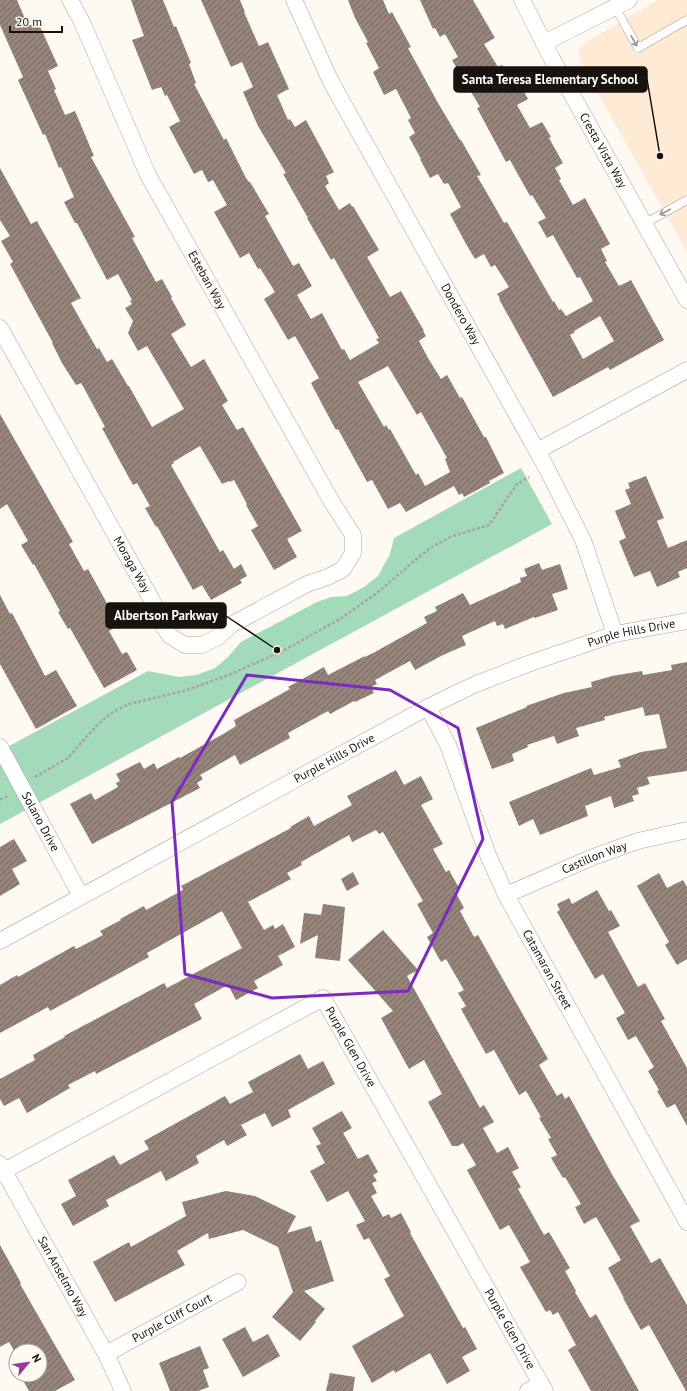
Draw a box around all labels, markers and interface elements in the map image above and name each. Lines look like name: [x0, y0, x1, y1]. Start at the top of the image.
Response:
scale bar: [10, 8, 62, 34]
text: 20 m: [16, 14, 42, 29]
one-way arrow: [630, 35, 638, 47]
callout: Santa Teresa Elementary School: [454, 67, 647, 92]
text: Santa Teresa Elementary School: [462, 71, 638, 88]
street label: Cresta Vista Way: [577, 110, 631, 191]
one-way arrow: [659, 209, 671, 216]
street label: Esteban Way: [185, 248, 230, 312]
street label: Dondero Way: [438, 281, 484, 348]
street label: Moraga Way: [111, 534, 154, 596]
callout: Albertson Parkway: [106, 603, 226, 628]
text: Albertson Parkway: [114, 607, 219, 624]
street label: Purple Hills Drive: [585, 615, 676, 650]
street label: Purple Hills Drive: [291, 730, 377, 786]
street label: Solano Drive: [19, 789, 63, 854]
street label: Castillon Way: [559, 837, 629, 877]
street label: Catamaran Street: [520, 927, 576, 1012]
street label: Purple Glen Drive: [322, 1004, 380, 1089]
street label: San Anselmo Way: [35, 1233, 92, 1320]
street label: Purple Glen Drive: [482, 1286, 539, 1372]
street label: Purple Cliff Court: [129, 1290, 214, 1345]
north arrow: [8, 1343, 48, 1383]
text: N: [29, 1352, 45, 1365]

